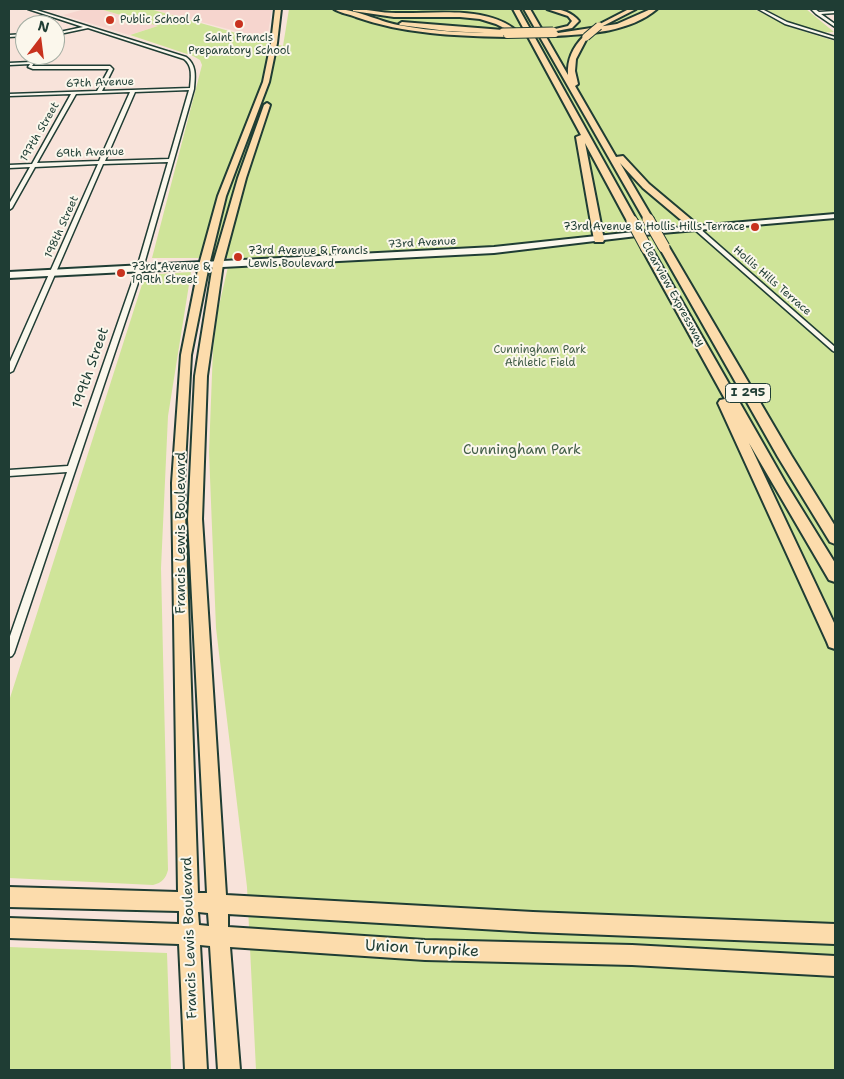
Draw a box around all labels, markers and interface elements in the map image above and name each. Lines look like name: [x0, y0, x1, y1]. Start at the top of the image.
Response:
place label: Public School 4: [120, 13, 201, 27]
marker: Public School 4: [104, 14, 116, 26]
north arrow: [15, 15, 65, 65]
text: N: [36, 16, 51, 37]
marker: Saint Francis Preparatory School: [233, 18, 245, 30]
place label: Saint Francis Preparatory School: [188, 31, 290, 57]
street label: 67th Avenue: [66, 75, 134, 91]
street label: 197th Street: [18, 100, 62, 164]
street label: 69th Avenue: [56, 145, 124, 161]
street label: 198th Street: [42, 194, 82, 260]
place label: 73rd Avenue & Hollis Hills Terrace: [563, 220, 745, 234]
marker: 73rd Avenue & Hollis Hills Terrace: [749, 221, 761, 233]
street label: 73rd Avenue: [387, 235, 457, 251]
street label: Clearview Expressway: [639, 239, 707, 349]
place label: 73rd Avenue & Francis Lewis Boulevard: [248, 244, 368, 270]
street label: Hollis Hills Terrace: [730, 244, 814, 318]
marker: 73rd Avenue & Francis Lewis Boulevard: [232, 251, 244, 263]
place label: 73rd Avenue & 199th Street: [131, 260, 210, 286]
marker: 73rd Avenue & 199th Street: [115, 267, 127, 279]
street label: 199th Street: [69, 325, 113, 411]
park label: Cunningham Park Athletic Field: [494, 343, 586, 369]
road number: I 295: [726, 383, 770, 402]
park label: Cunningham Park: [463, 442, 581, 458]
street label: Francis Lewis Boulevard: [173, 452, 189, 614]
street label: Francis Lewis Boulevard: [179, 857, 201, 1019]
street label: Union Turnpike: [364, 936, 480, 962]

